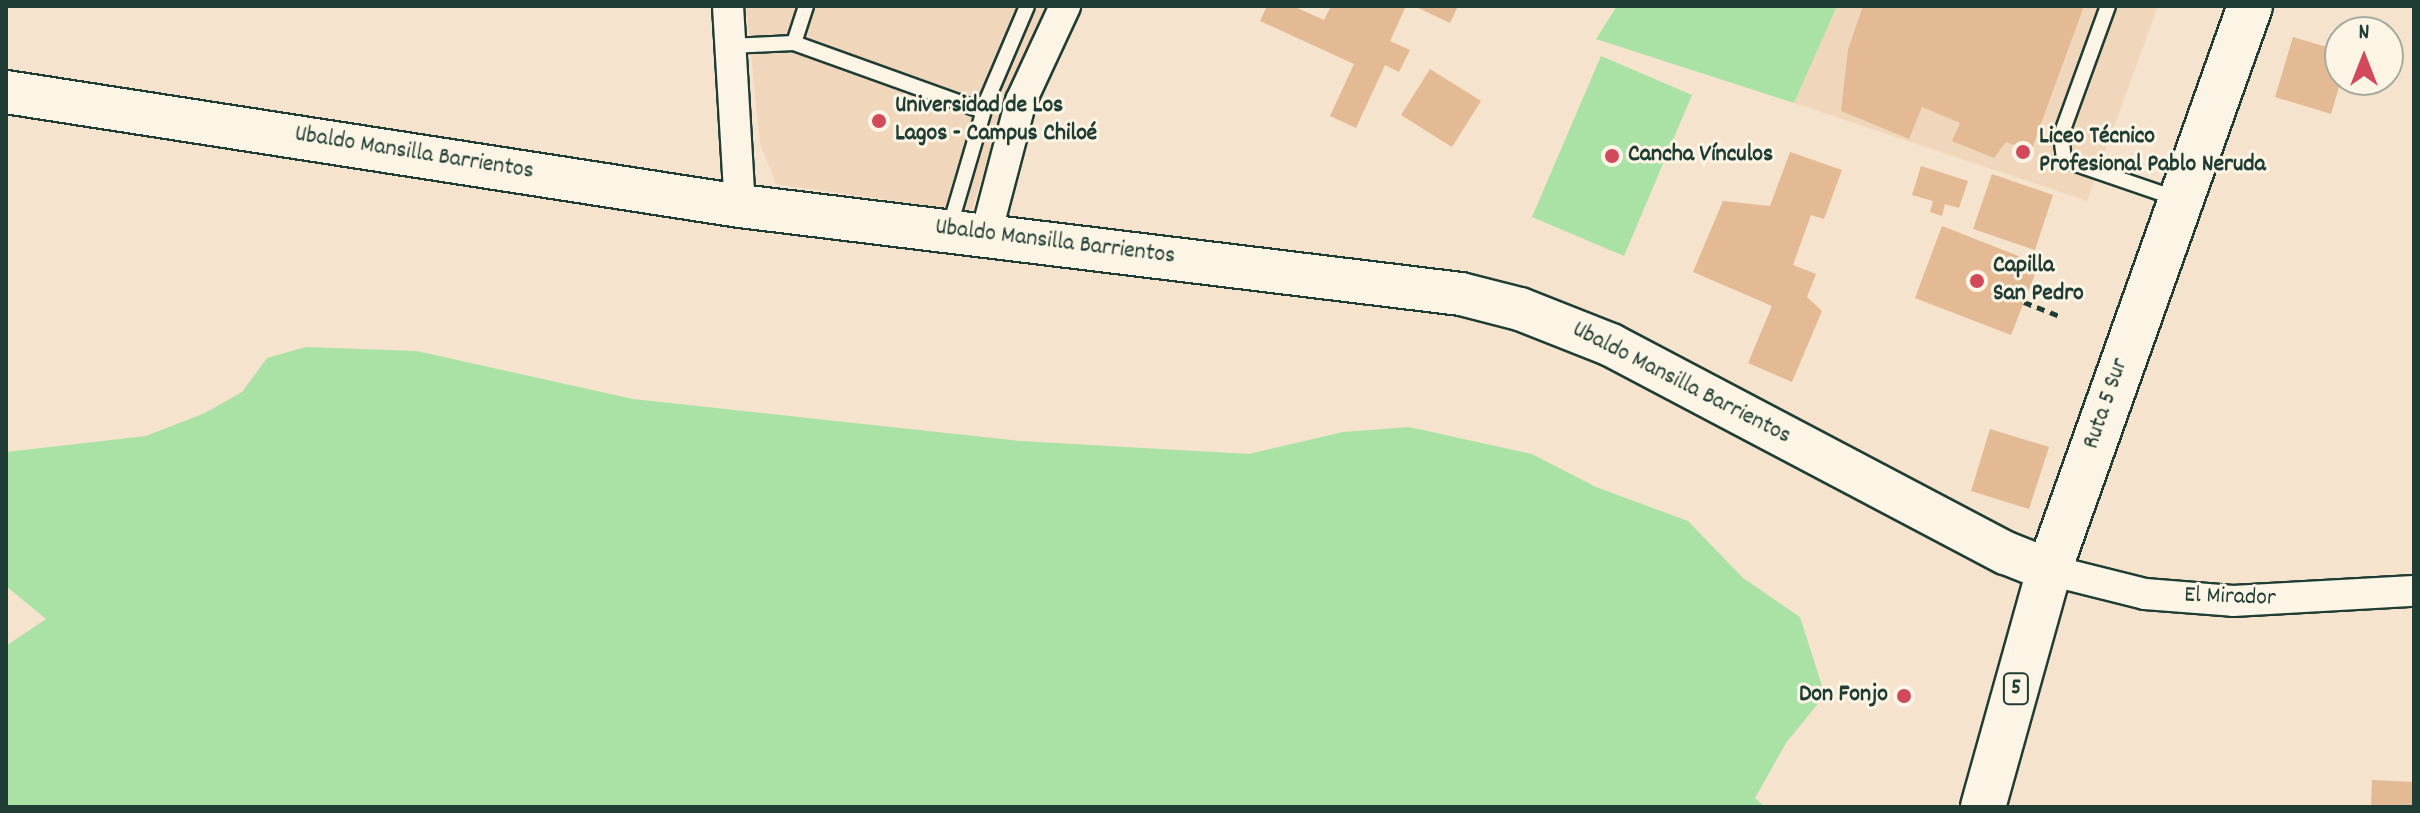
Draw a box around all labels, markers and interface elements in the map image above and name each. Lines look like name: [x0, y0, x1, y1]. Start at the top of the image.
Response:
north arrow: [2324, 16, 2404, 96]
text: N: [2359, 18, 2369, 49]
place label: Universidad de Los Lagos - Campus Chiloé: [895, 93, 1097, 149]
marker: Universidad de Los Lagos - Campus Chiloé: [870, 112, 888, 130]
street label: Ubaldo Mansilla Barrientos: [292, 121, 536, 187]
place label: Liceo Técnico Profesional Pablo Neruda: [2039, 124, 2266, 180]
place label: Cancha Vínculos: [1628, 142, 1773, 170]
marker: Liceo Técnico Profesional Pablo Neruda: [2014, 143, 2032, 161]
marker: Cancha Vínculos: [1603, 147, 1621, 165]
street label: Ubaldo Mansilla Barrientos: [933, 214, 1177, 272]
place label: Capilla San Pedro: [1993, 253, 2084, 309]
marker: Capilla San Pedro: [1968, 272, 1986, 290]
street label: Ubaldo Mansilla Barrientos: [1567, 316, 1795, 452]
street label: Ruta 5 Sur: [2078, 355, 2136, 453]
street label: El Mirador: [2184, 582, 2276, 614]
road number: 5: [2002, 671, 2030, 707]
place label: Don Fonjo: [1799, 682, 1888, 710]
marker: Don Fonjo: [1895, 687, 1913, 705]

